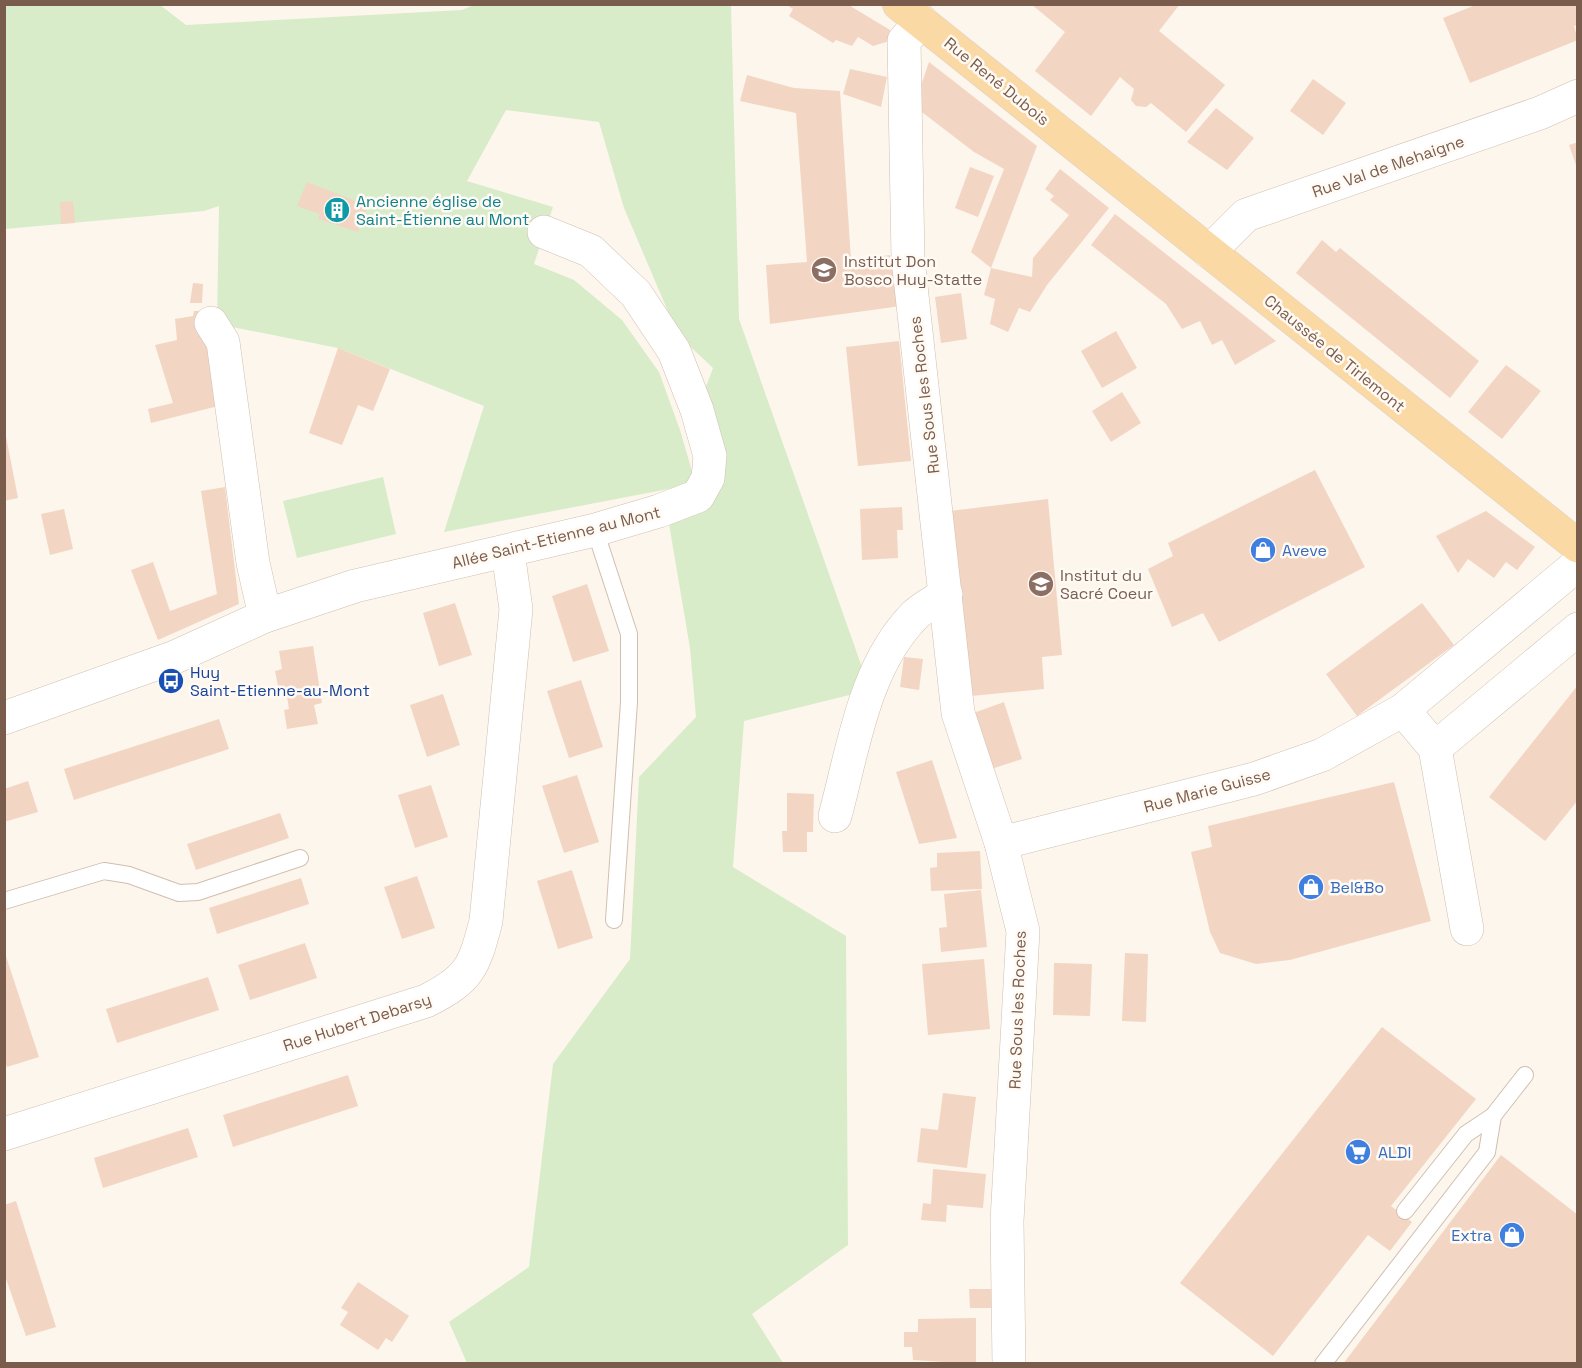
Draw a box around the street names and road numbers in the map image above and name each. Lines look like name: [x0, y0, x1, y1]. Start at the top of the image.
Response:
street label: Rue René Dubois: [940, 33, 1054, 130]
street label: Rue Val de Mehaigne: [1309, 131, 1467, 202]
street label: Chaussée de Tirlemont: [1260, 290, 1409, 417]
street label: Rue Sous les Roches: [904, 315, 945, 475]
street label: Allée Saint-Etienne au Mont: [450, 501, 663, 574]
street label: Rue Marie Guisse: [1141, 763, 1273, 818]
street label: Rue Sous les Roches: [1004, 930, 1031, 1090]
street label: Rue Hubert Debarsy: [280, 989, 434, 1056]

